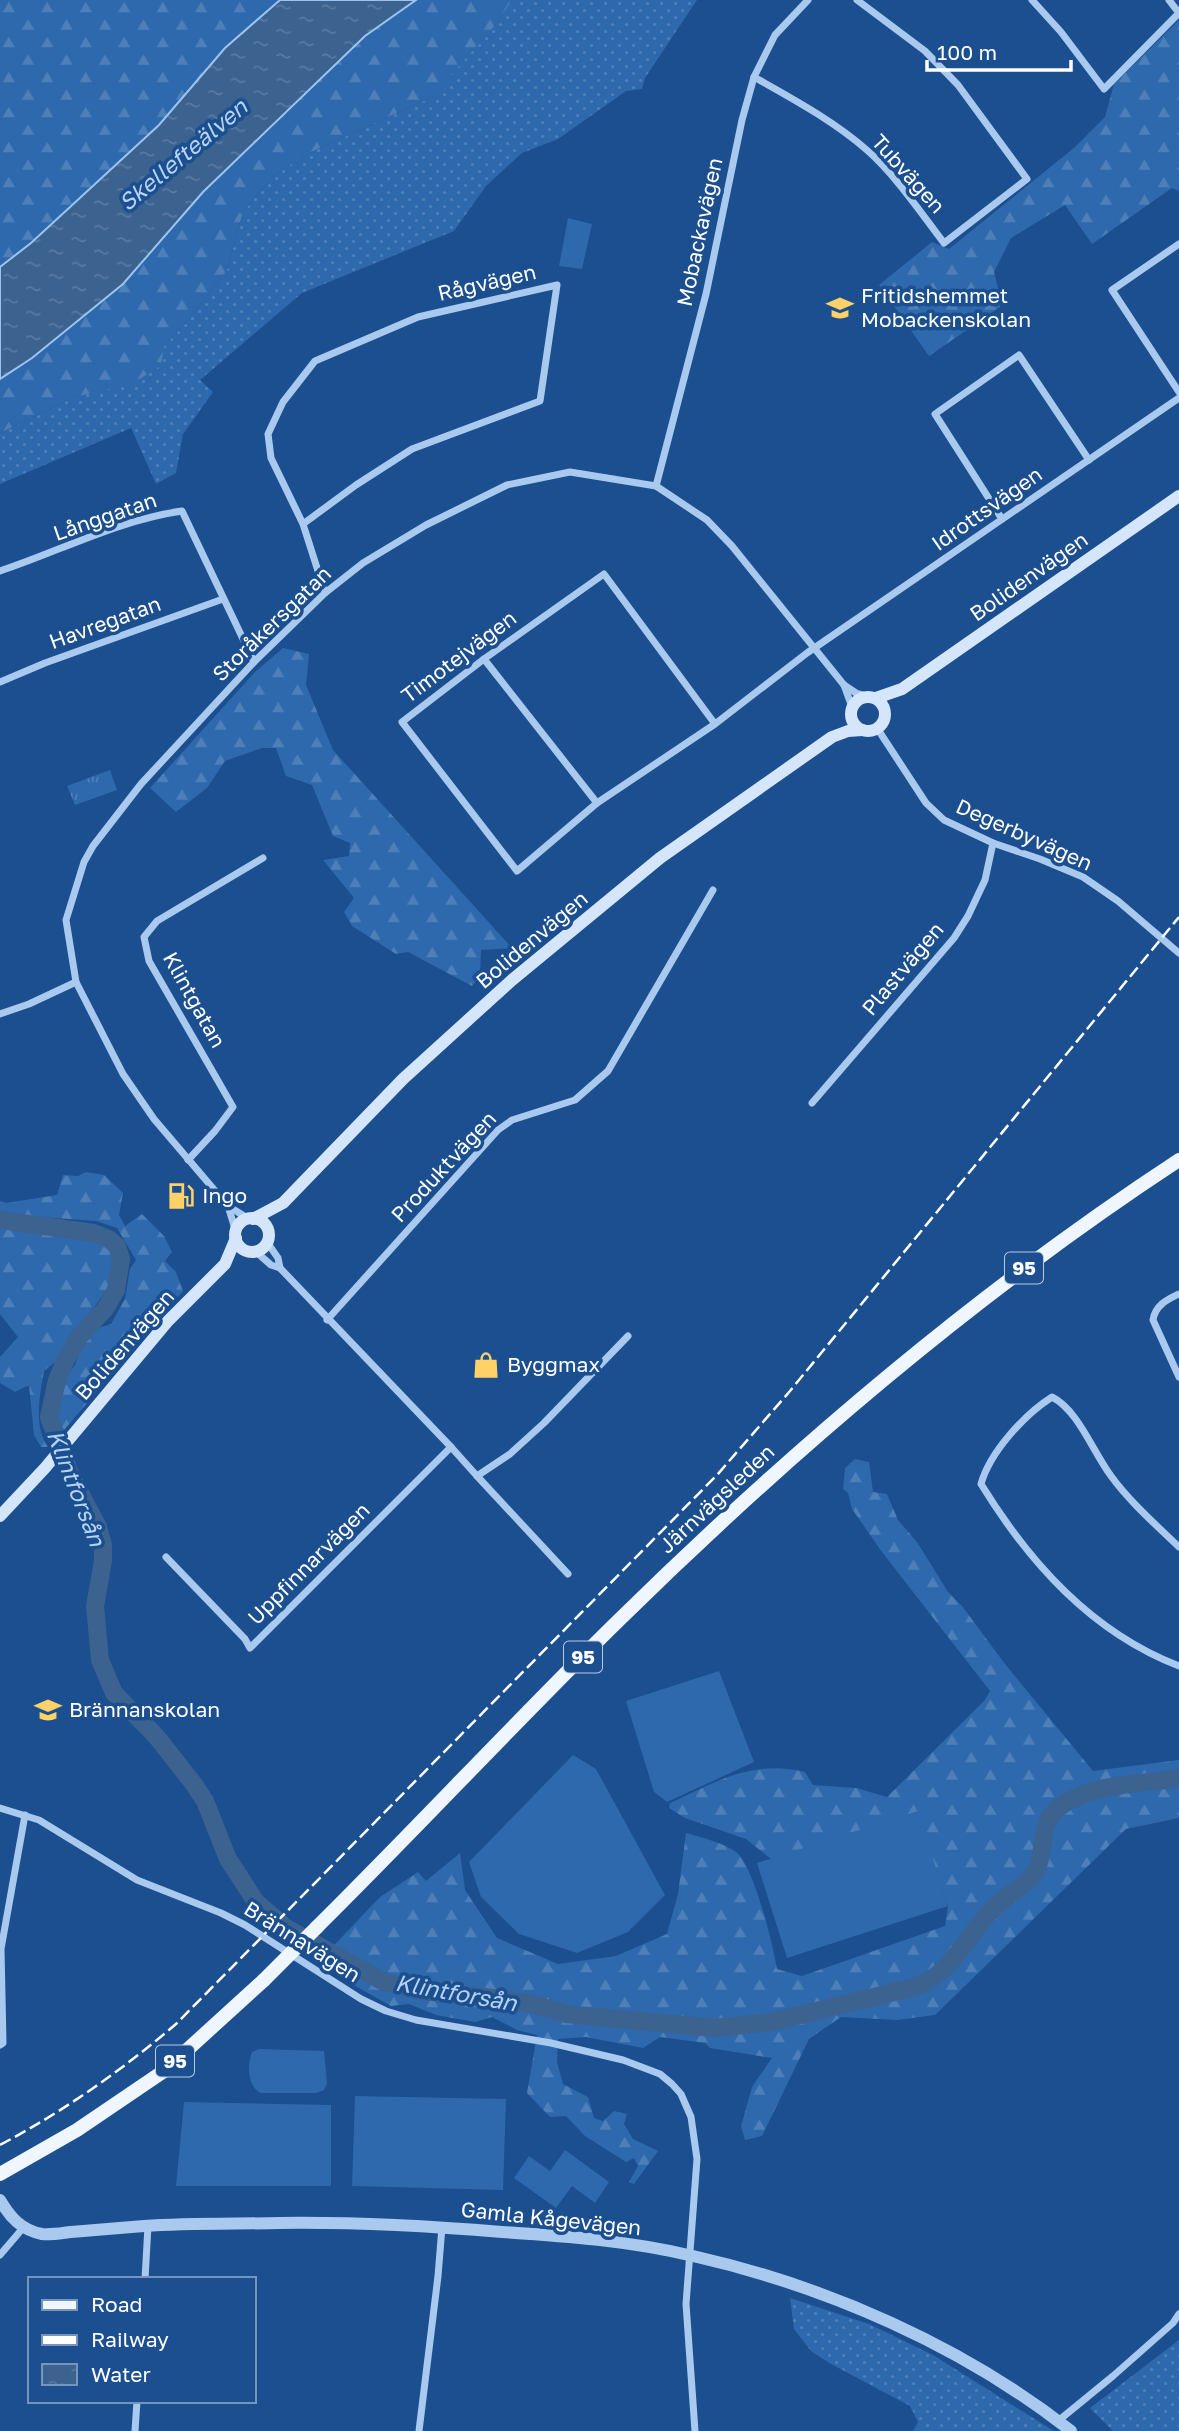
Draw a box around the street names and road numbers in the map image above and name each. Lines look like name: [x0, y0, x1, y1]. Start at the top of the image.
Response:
street label: Tubvägen: [866, 128, 951, 218]
street label: Mobackavägen: [671, 155, 727, 308]
street label: Rågvägen: [435, 258, 538, 306]
street label: Idrottsvägen: [926, 461, 1047, 556]
street label: Långgatan: [50, 486, 160, 546]
street label: Bolidenvägen: [965, 526, 1092, 626]
street label: Storåkersgatan: [207, 560, 336, 686]
street label: Havregatan: [45, 590, 164, 654]
street label: Timotejvägen: [396, 605, 521, 708]
street label: Degerbyvägen: [952, 792, 1097, 876]
street label: Bolidenvägen: [470, 885, 593, 993]
street label: Plastvägen: [856, 917, 949, 1020]
street label: Klintgatan: [158, 947, 232, 1052]
street label: Produktvägen: [385, 1105, 501, 1227]
road number: 95: [1005, 1252, 1043, 1284]
street label: Bolidenvägen: [69, 1284, 179, 1405]
street label: Järnvägsleden: [653, 1438, 779, 1558]
street label: Uppfinnarvägen: [242, 1497, 375, 1630]
road number: 95: [564, 1642, 602, 1672]
street label: Brännavägen: [239, 1895, 366, 1987]
road number: 95: [156, 2046, 194, 2076]
street label: Gamla Kågevägen: [460, 2196, 643, 2240]

